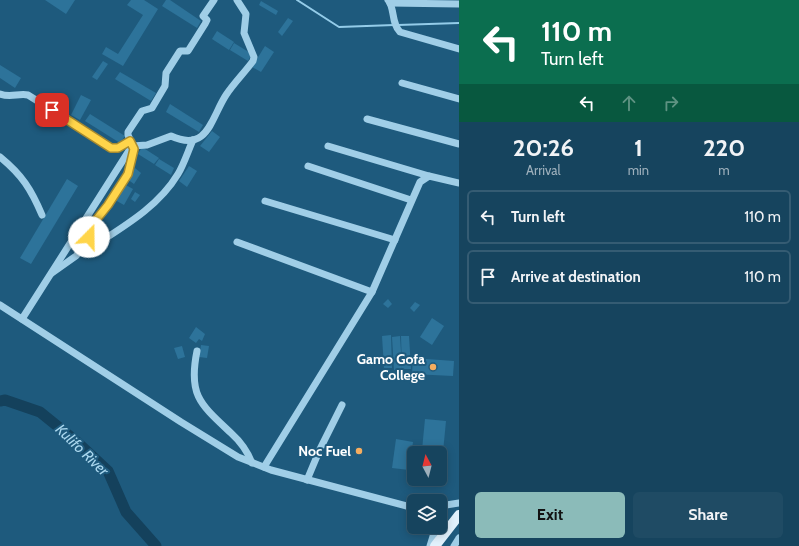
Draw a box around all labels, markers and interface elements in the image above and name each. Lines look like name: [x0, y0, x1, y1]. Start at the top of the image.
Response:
text: 110 m: [541, 14, 612, 48]
icon: left: [475, 16, 527, 68]
text: Turn left: [541, 48, 604, 70]
icon: left: [576, 92, 598, 114]
icon: ahead: [618, 92, 640, 114]
icon: right: [660, 92, 682, 114]
pin: [35, 93, 69, 127]
icon: arrive: [41, 99, 63, 121]
text: 20:26: [513, 133, 574, 162]
text: 1: [634, 133, 643, 162]
text: 220: [703, 133, 745, 162]
text: Arrival: [526, 162, 561, 178]
text: min: [628, 162, 649, 178]
text: m: [718, 162, 730, 178]
icon: left: [477, 206, 499, 228]
text: Turn left: [511, 208, 565, 226]
text: 110 m: [744, 208, 781, 226]
position arrow: [68, 216, 110, 258]
icon: arrive: [477, 266, 499, 288]
text: Arrive at destination: [511, 268, 641, 286]
text: 110 m: [744, 268, 781, 286]
place label: Gamo Gofa College: [357, 350, 425, 384]
marker: Gamo Gofa College: [428, 362, 438, 372]
water label: Kulifo River: [52, 420, 113, 481]
place label: Noc Fuel: [298, 442, 351, 460]
marker: Noc Fuel: [354, 446, 364, 456]
north arrow: [407, 446, 447, 486]
map controls: [407, 446, 447, 534]
button: Exit: [475, 492, 625, 538]
button: Share: [633, 492, 783, 538]
button: layers: [407, 494, 447, 534]

